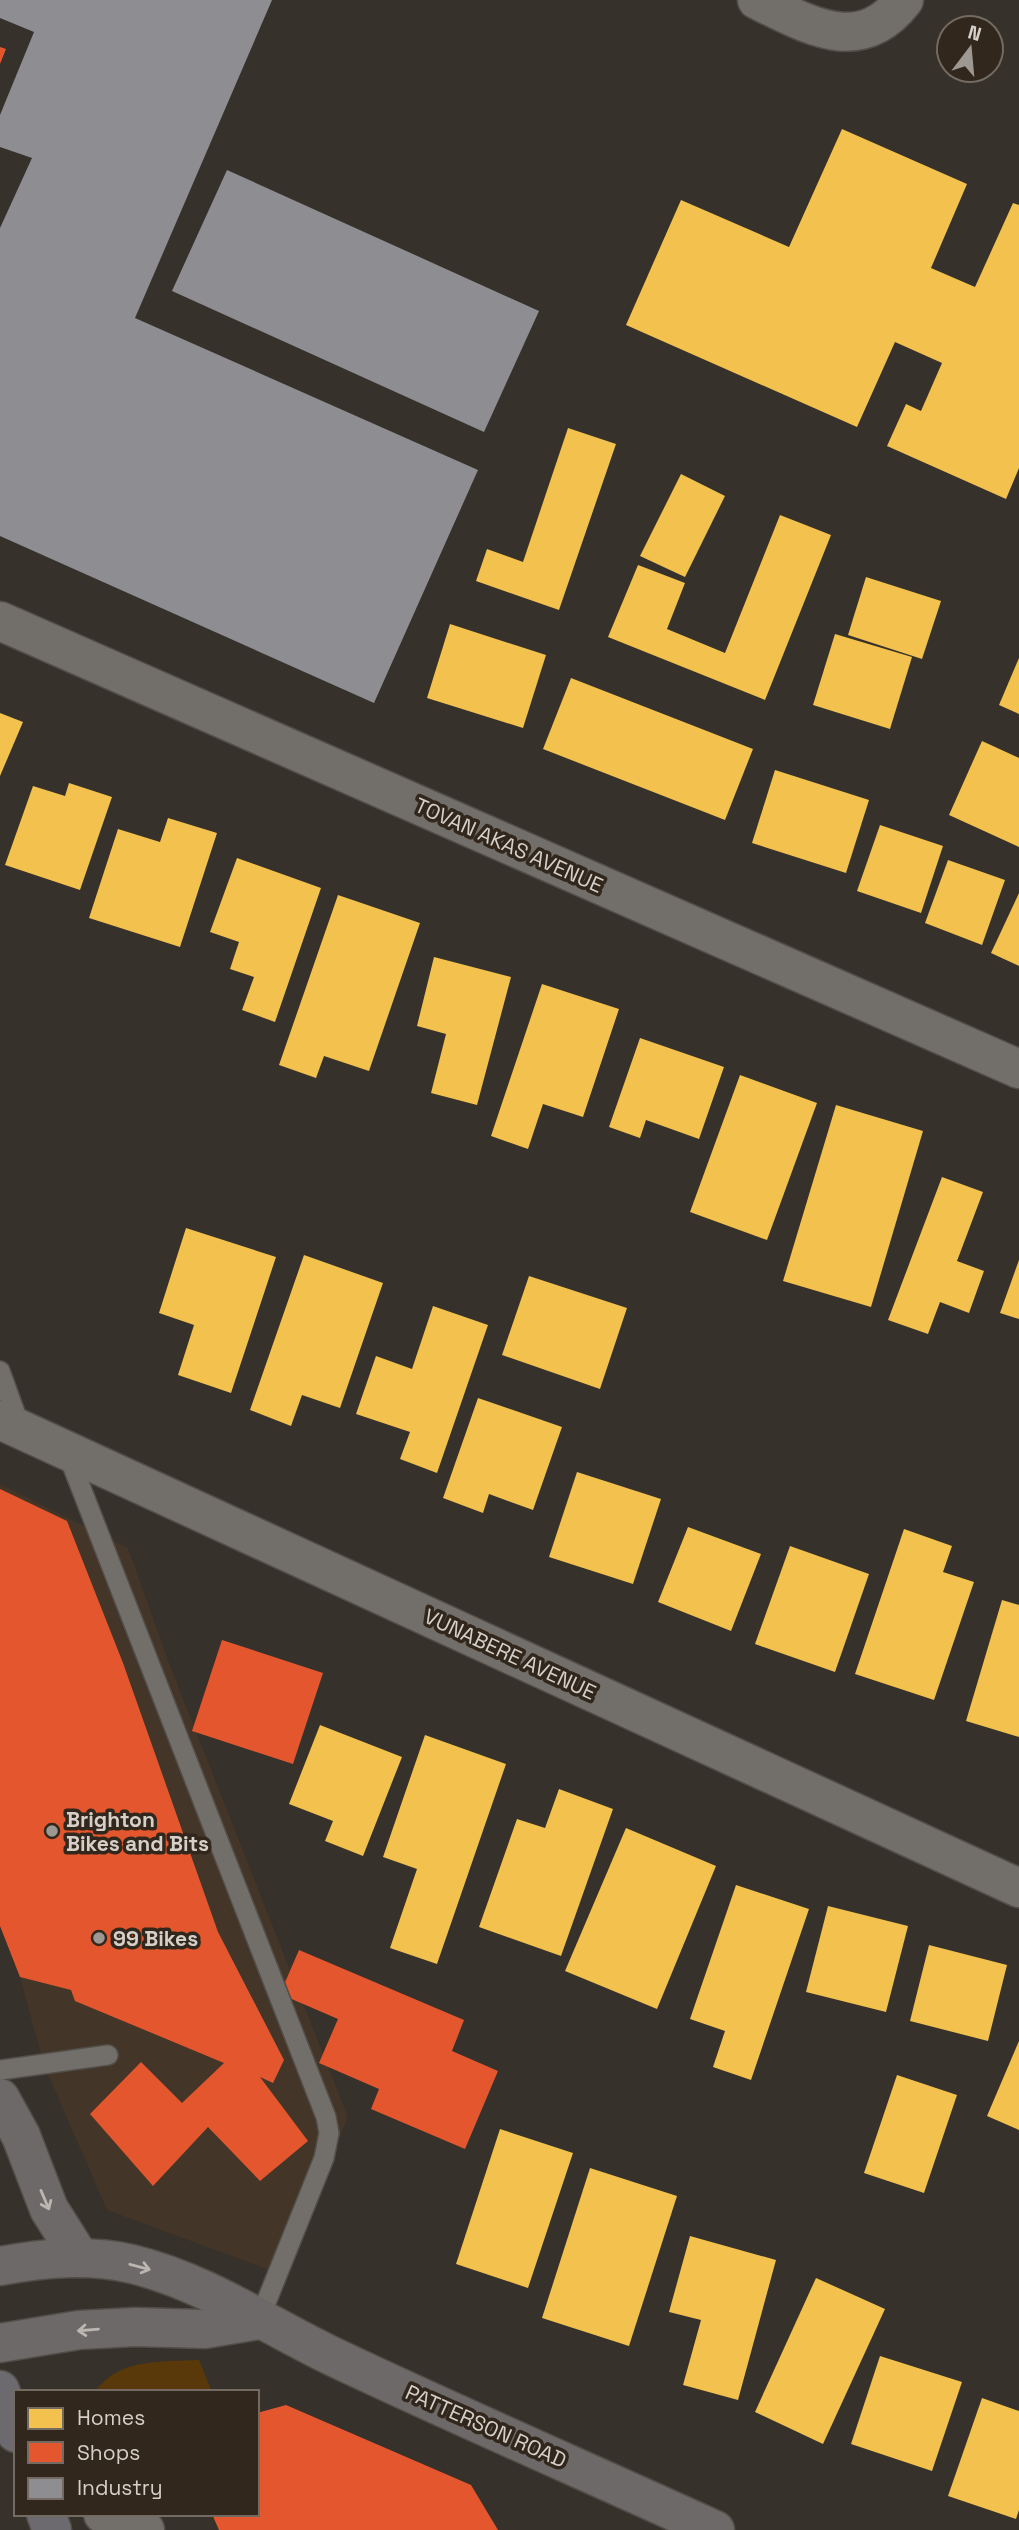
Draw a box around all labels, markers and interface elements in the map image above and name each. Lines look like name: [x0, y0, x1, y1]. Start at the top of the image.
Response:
north arrow: [935, 14, 1005, 84]
text: N: [965, 19, 984, 47]
street label: TOVAN AKAS AVENUE: [411, 791, 607, 899]
street label: VUNABERE AVENUE: [420, 1602, 600, 1706]
place label: Brighton Bikes and Bits: [66, 1806, 209, 1857]
marker: Brighton Bikes and Bits: [44, 1823, 60, 1839]
place label: 99 Bikes: [113, 1925, 198, 1952]
marker: 99 Bikes: [91, 1930, 107, 1946]
one-way arrow: [39, 2188, 52, 2210]
one-way arrow: [129, 2261, 151, 2274]
one-way arrow: [77, 2324, 99, 2337]
street label: PATTERSON ROAD: [401, 2378, 571, 2474]
legend: [14, 2390, 259, 2516]
text: Homes: [77, 2404, 145, 2431]
text: Shops: [77, 2439, 140, 2466]
text: Industry: [77, 2474, 163, 2501]

